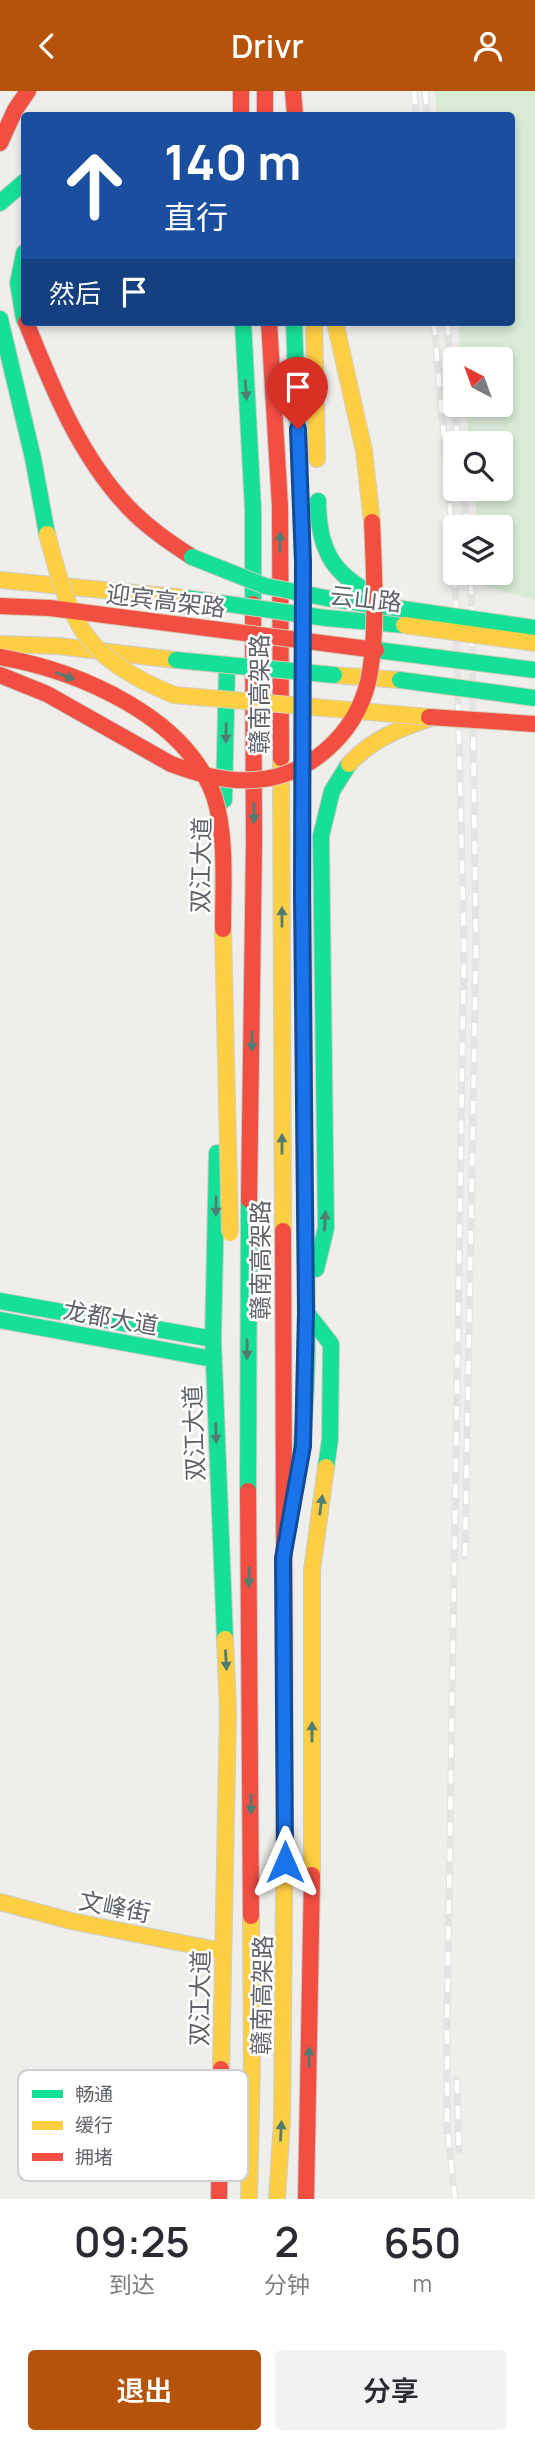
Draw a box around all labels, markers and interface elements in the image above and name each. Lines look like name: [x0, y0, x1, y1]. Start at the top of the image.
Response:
text: Drivr: [231, 24, 304, 68]
icon: back: [28, 27, 66, 65]
icon: person: [469, 27, 507, 65]
text: 140 m: [164, 128, 301, 195]
icon: ahead: [49, 140, 140, 231]
text: 直行: [164, 195, 228, 239]
icon: arrive: [115, 273, 153, 311]
text: 然后: [49, 275, 101, 311]
north arrow: [443, 347, 513, 417]
map controls: [443, 347, 513, 585]
pin: [268, 357, 328, 429]
icon: arrive: [279, 368, 317, 406]
one-way arrow: [240, 379, 251, 401]
button: search: [443, 431, 513, 501]
button: layers: [443, 515, 513, 585]
one-way arrow: [275, 531, 286, 553]
street label: 迎宾高架路: [104, 576, 228, 624]
street label: 云山路: [328, 578, 404, 618]
street label: 赣南高架路: [242, 634, 275, 754]
one-way arrow: [55, 671, 76, 682]
one-way arrow: [220, 722, 231, 744]
one-way arrow: [248, 803, 260, 825]
street label: 双江大道: [183, 817, 217, 913]
one-way arrow: [276, 905, 288, 927]
one-way arrow: [246, 1030, 258, 1052]
one-way arrow: [276, 1133, 288, 1155]
one-way arrow: [210, 1195, 221, 1217]
street label: 赣南高架路: [243, 1200, 276, 1320]
one-way arrow: [320, 1210, 331, 1232]
street label: 龙都大道: [61, 1292, 161, 1342]
one-way arrow: [241, 1339, 253, 1361]
street label: 双江大道: [175, 1384, 211, 1482]
one-way arrow: [210, 1422, 221, 1444]
one-way arrow: [315, 1494, 326, 1516]
one-way arrow: [243, 1566, 255, 1588]
one-way arrow: [220, 1650, 231, 1672]
one-way arrow: [306, 1721, 318, 1743]
one-way arrow: [245, 1794, 257, 1816]
position arrow: [248, 1825, 322, 1899]
street label: 文峰街: [77, 1883, 153, 1929]
street label: 赣南高架路: [243, 1935, 279, 2055]
street label: 双江大道: [182, 1950, 216, 2046]
one-way arrow: [303, 2046, 315, 2068]
legend: [18, 2070, 248, 2181]
text: 畅通: [75, 2081, 113, 2107]
text: 缓行: [75, 2112, 113, 2138]
one-way arrow: [276, 2120, 287, 2142]
text: 拥堵: [75, 2144, 113, 2170]
text: 09:25: [74, 2212, 190, 2270]
text: 2: [274, 2212, 299, 2270]
text: 650: [384, 2213, 461, 2271]
text: m: [413, 2267, 432, 2299]
text: 到达: [109, 2268, 155, 2300]
text: 分钟: [264, 2268, 310, 2300]
button: 退出: [28, 2350, 261, 2430]
button: 分享: [275, 2350, 507, 2430]

